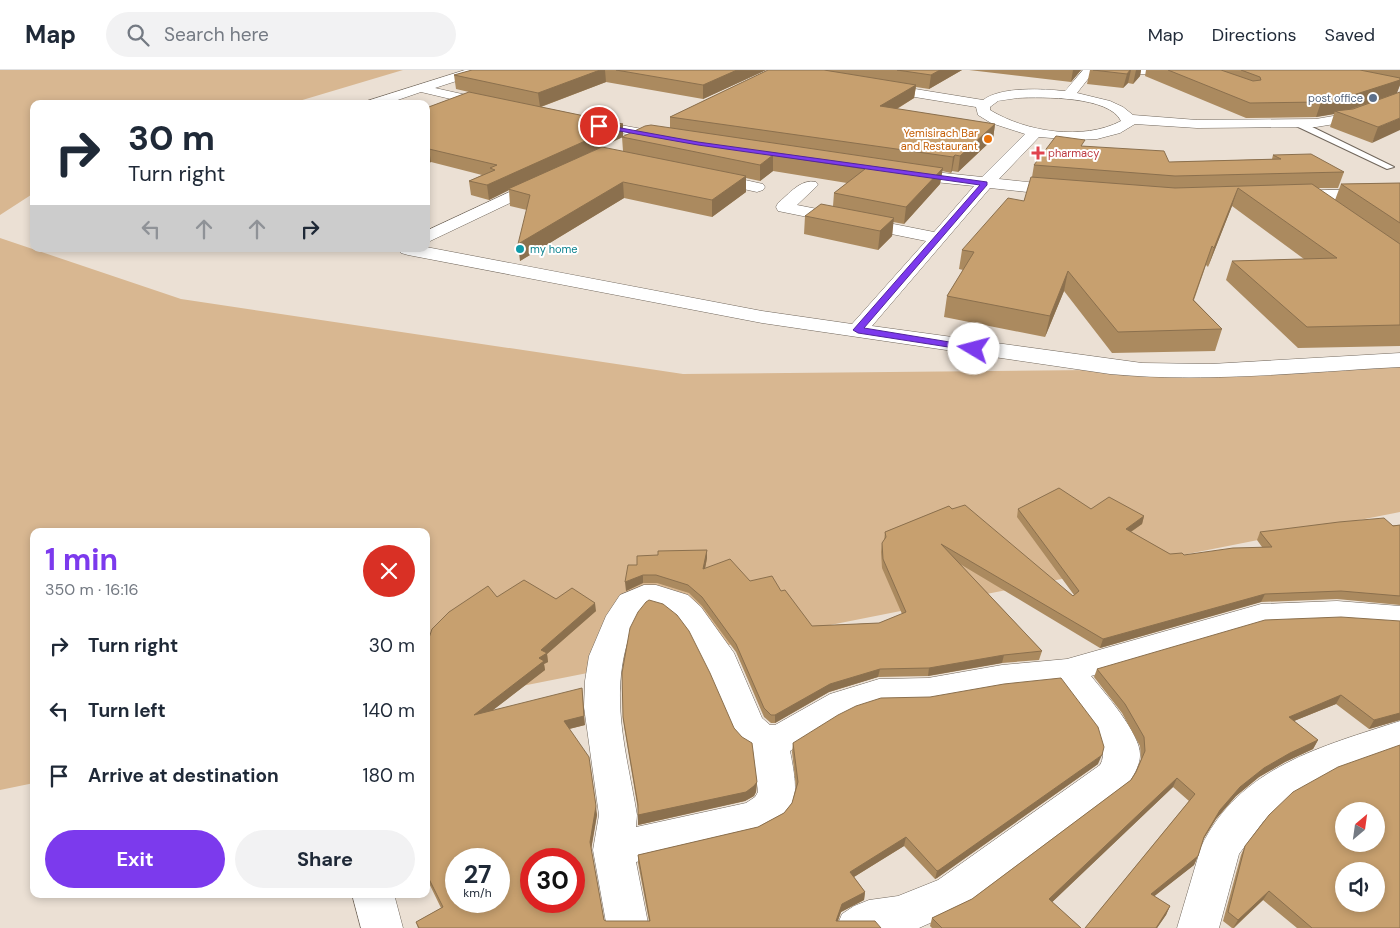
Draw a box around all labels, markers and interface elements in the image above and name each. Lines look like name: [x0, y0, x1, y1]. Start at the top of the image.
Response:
search box: [106, 12, 456, 57]
text: Map: [25, 19, 76, 50]
icon: search: [124, 21, 152, 49]
text: Search here: [164, 22, 269, 47]
text: Map: [1148, 23, 1184, 47]
text: Directions: [1212, 23, 1297, 47]
text: Saved: [1325, 23, 1375, 47]
place label: post office: [1308, 91, 1363, 105]
marker: post office: [1367, 92, 1379, 104]
pin: [578, 105, 620, 147]
icon: arrive: [585, 112, 613, 140]
text: 30 m: [128, 115, 215, 161]
icon: right: [45, 120, 110, 185]
place label: Yemisirach Bar and Restaurant: [901, 126, 978, 153]
marker: Yemisirach Bar and Restaurant: [982, 133, 994, 145]
place label: pharmacy: [1048, 146, 1099, 160]
marker: pharmacy: [1032, 147, 1044, 159]
text: Turn right: [128, 159, 225, 188]
icon: left: [137, 215, 165, 243]
icon: ahead: [190, 215, 218, 243]
icon: ahead: [243, 215, 271, 243]
icon: right: [296, 215, 324, 243]
place label: my home: [530, 242, 578, 256]
marker: my home: [514, 243, 526, 255]
position arrow: [947, 322, 999, 374]
text: 1 min: [45, 540, 118, 579]
button: close: [363, 545, 415, 597]
text: 350 m · 16:16: [45, 579, 139, 600]
icon: right: [45, 632, 73, 660]
text: Turn right: [88, 633, 178, 658]
text: 30 m: [369, 633, 415, 658]
icon: left: [45, 697, 73, 725]
text: Turn left: [88, 698, 166, 723]
text: 140 m: [363, 698, 415, 723]
icon: arrive: [45, 762, 73, 790]
text: Arrive at destination: [88, 763, 279, 788]
text: 180 m: [363, 763, 415, 788]
north arrow: [1335, 802, 1385, 852]
map controls: [1335, 802, 1385, 912]
button: Exit: [45, 830, 225, 888]
button: Share: [235, 830, 415, 888]
speed limit sign: 30: [520, 848, 585, 913]
text: 27: [464, 858, 491, 891]
button: sound: [1335, 862, 1385, 912]
text: km/h: [463, 885, 492, 901]

